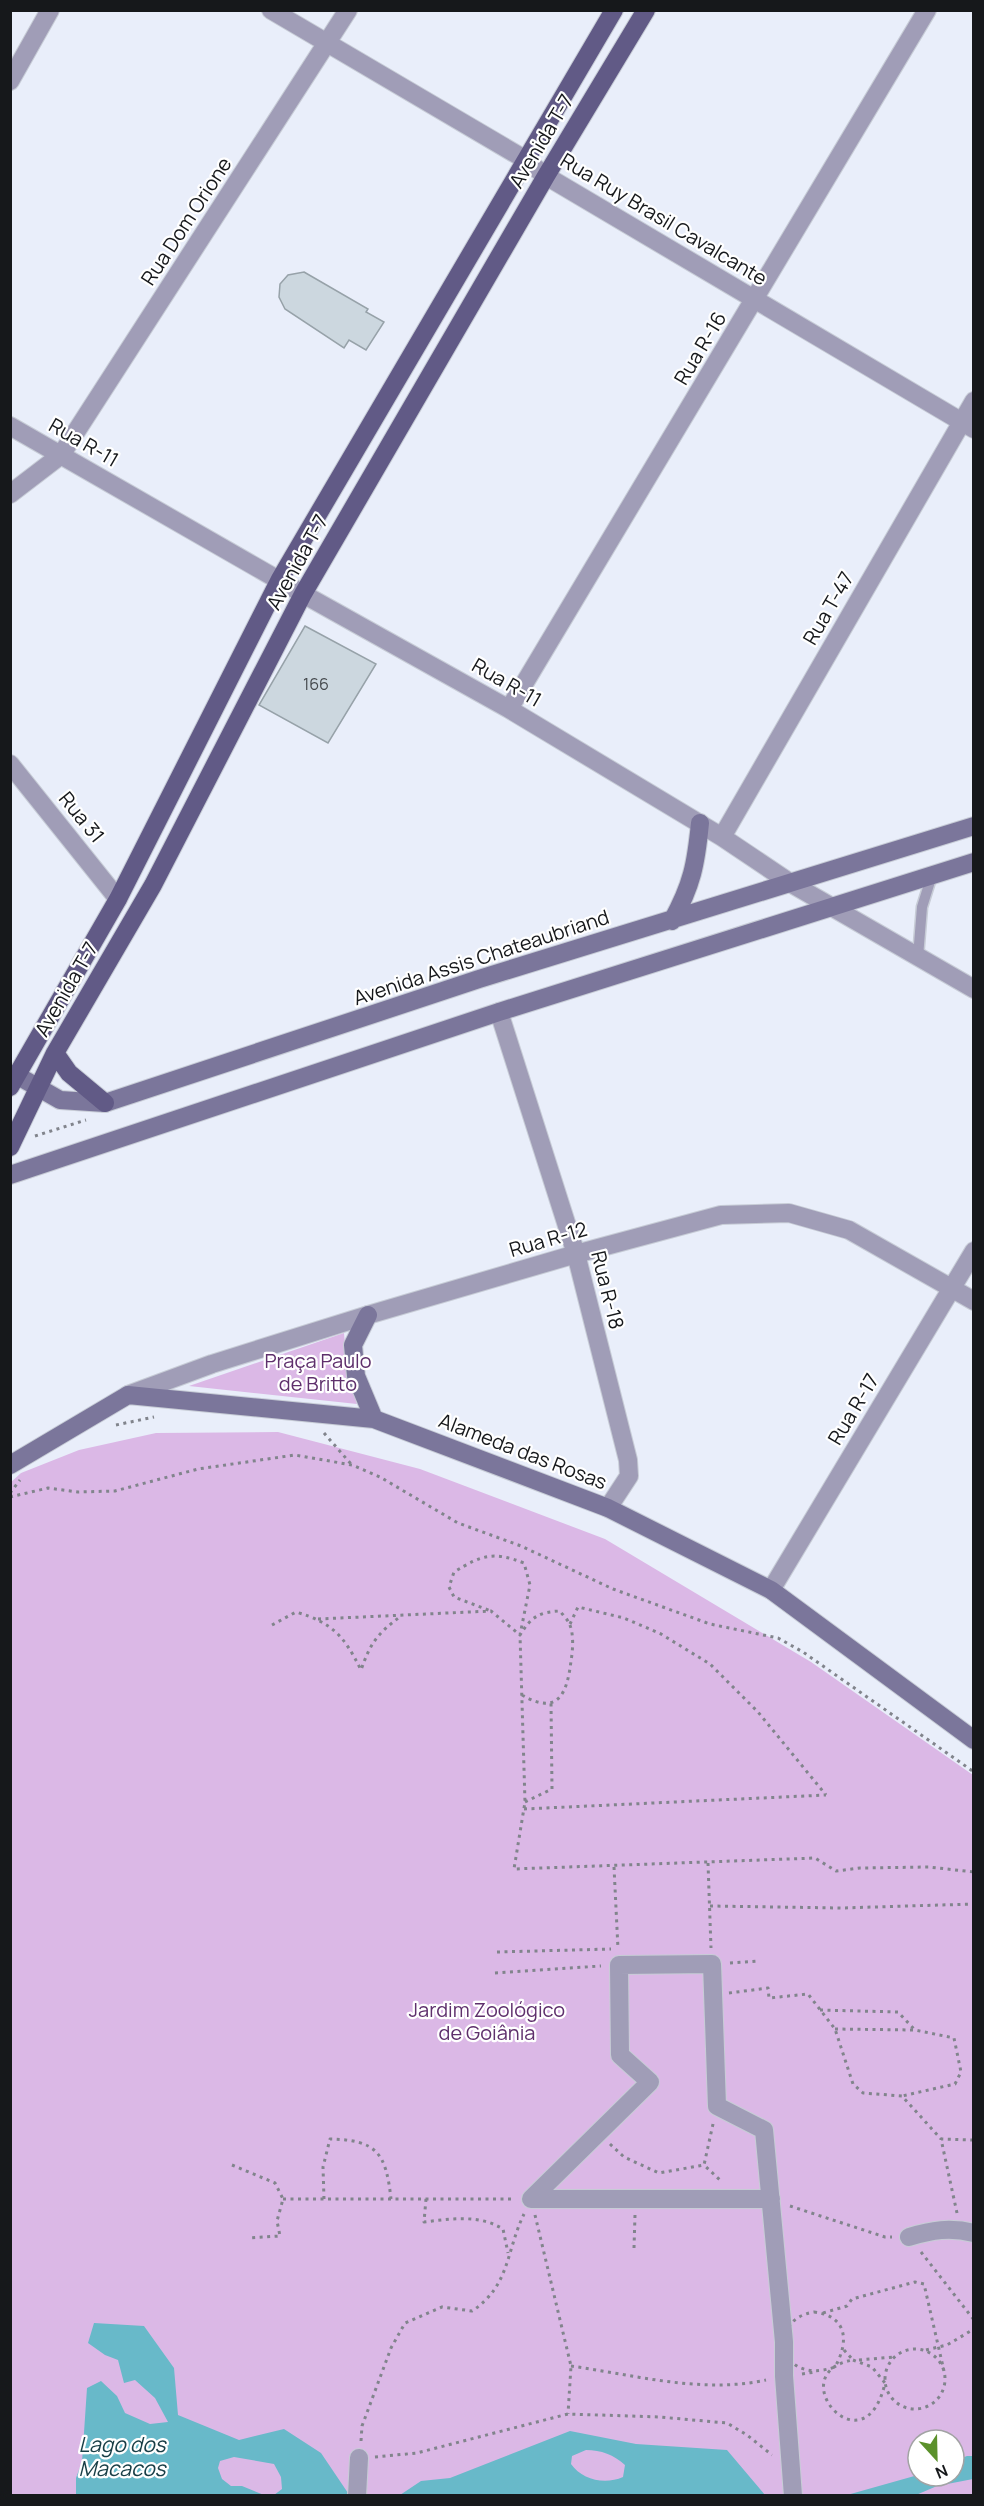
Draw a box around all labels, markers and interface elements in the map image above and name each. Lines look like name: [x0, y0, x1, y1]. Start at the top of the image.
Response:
street label: Avenida T-7: [502, 89, 580, 193]
street label: Rua Ruy Brasil Cavalcante: [556, 147, 772, 291]
street label: Rua Dom Orione: [135, 152, 237, 290]
street label: Rua R-16: [668, 306, 732, 390]
street label: Rua R-11: [44, 411, 124, 473]
street label: Avenida T-7: [260, 510, 334, 614]
street label: Rua T-47: [796, 567, 860, 649]
street label: Rua R-11: [467, 651, 547, 713]
house number: 166: [303, 673, 329, 695]
street label: Rua 31: [53, 786, 111, 848]
street label: Avenida Assis Chateaubriand: [350, 903, 612, 1011]
street label: Avenida T-7: [28, 937, 104, 1041]
street label: Rua R-12: [506, 1215, 590, 1263]
street label: Rua R-18: [585, 1248, 631, 1332]
park label: Praça Paulo de Britto: [264, 1347, 372, 1397]
street label: Rua R-17: [821, 1368, 885, 1450]
street label: Alameda das Rosas: [435, 1407, 611, 1495]
park label: Jardim Zoológico de Goiânia: [409, 1996, 565, 2046]
north arrow: [906, 2428, 966, 2488]
water label: Lago dos Macacos: [78, 2430, 168, 2482]
text: N: [932, 2460, 951, 2484]

